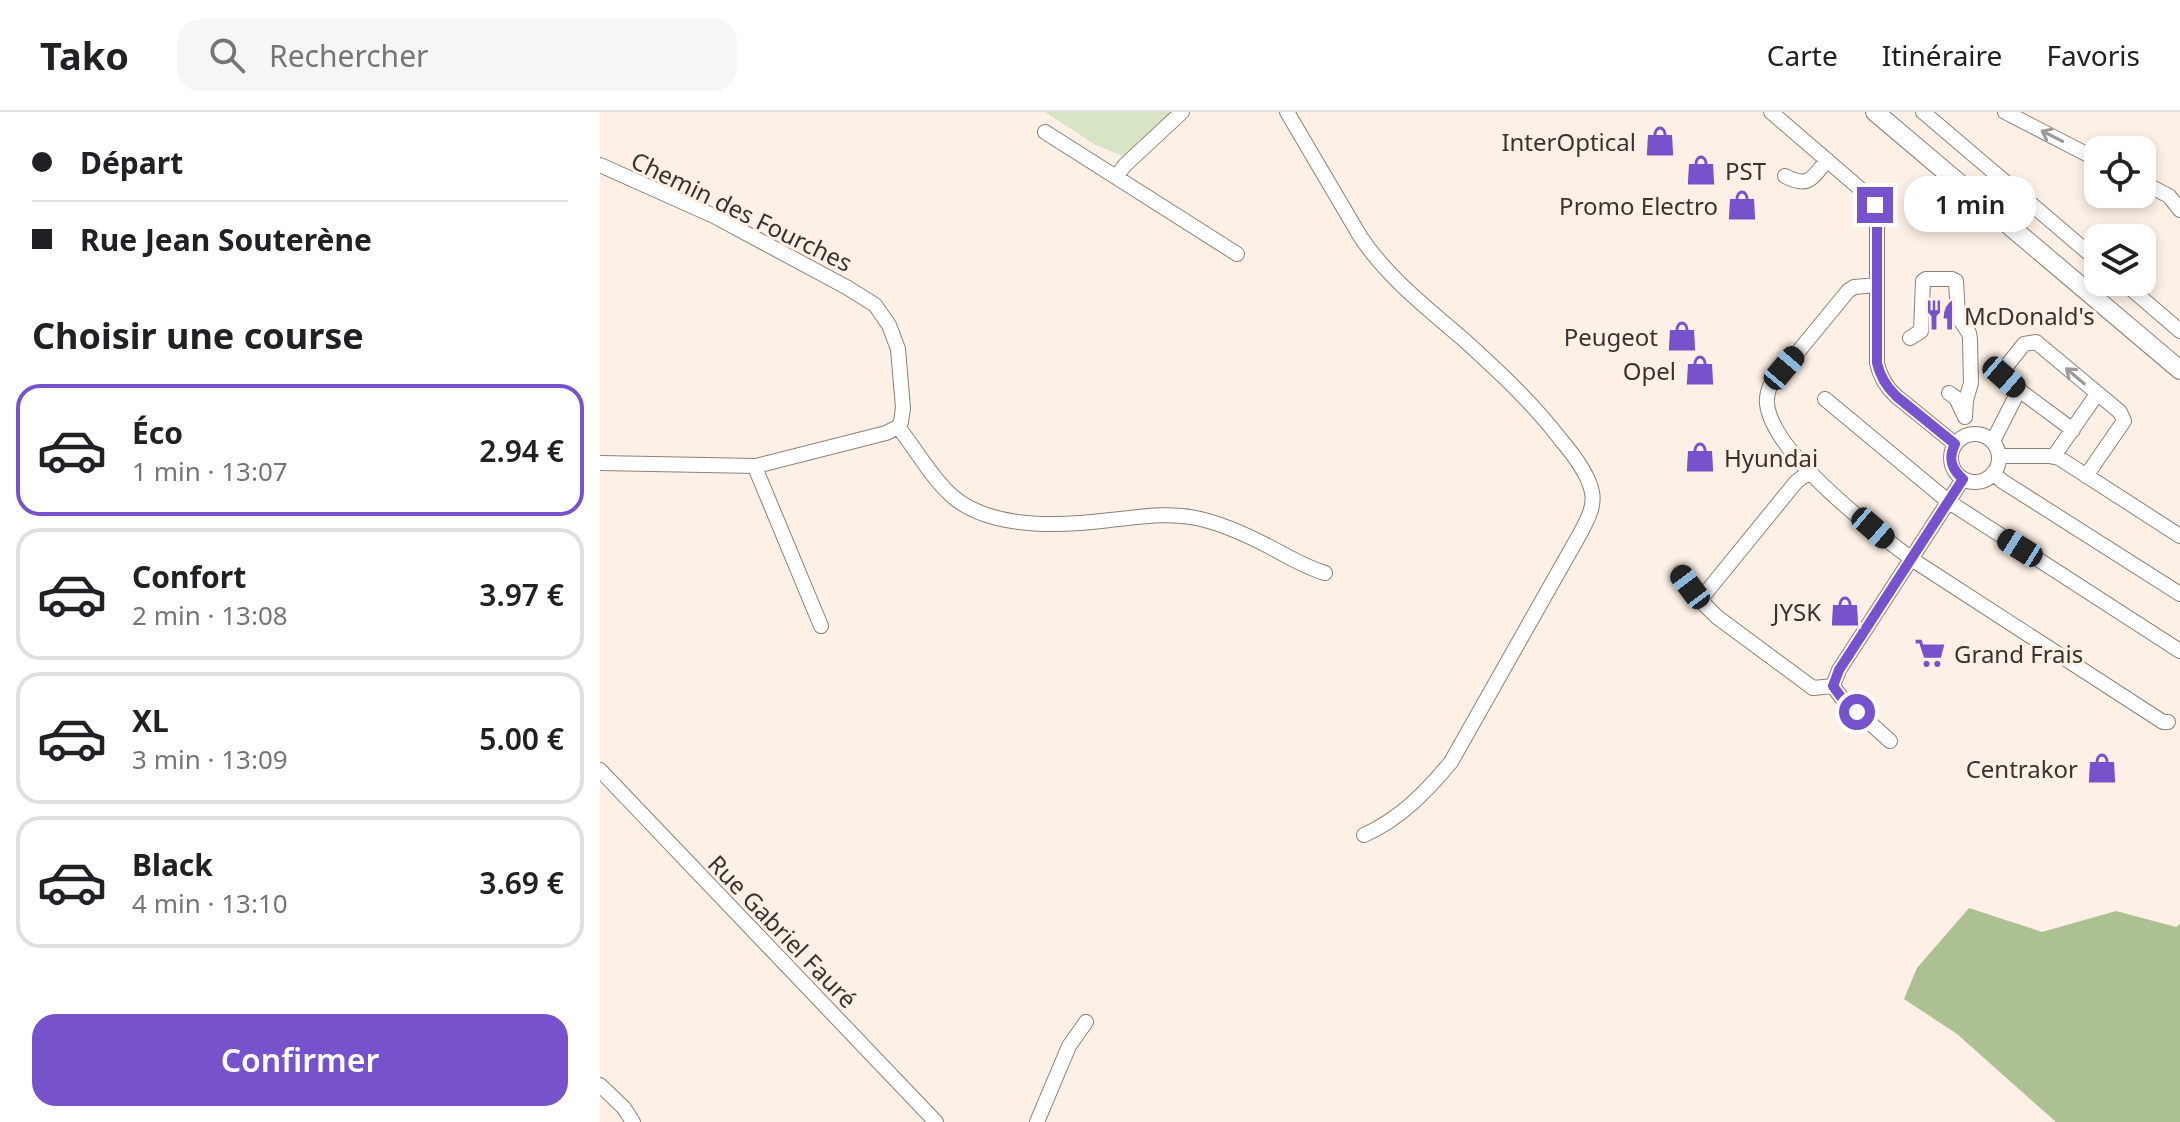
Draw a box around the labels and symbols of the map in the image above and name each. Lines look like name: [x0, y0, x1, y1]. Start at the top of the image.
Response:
shop icon: InterOptical: [1643, 124, 1677, 158]
place label: InterOptical: [1501, 125, 1636, 158]
one-way arrow: [2040, 127, 2064, 143]
street label: Chemin des Fourches: [626, 143, 858, 279]
shop icon: PST: [1684, 153, 1718, 187]
place label: PST: [1725, 154, 1767, 187]
callout: 1 min: [1903, 177, 2035, 233]
route end: [1857, 187, 1893, 223]
shop icon: Promo Electro: [1725, 188, 1759, 222]
place label: Promo Electro: [1559, 189, 1718, 222]
restaurant icon: McDonald's: [1923, 298, 1957, 332]
place label: McDonald's: [1964, 299, 2095, 332]
shop icon: Peugeot: [1665, 319, 1699, 353]
place label: Peugeot: [1564, 320, 1658, 353]
car: [1759, 342, 1809, 394]
car: [1978, 352, 2030, 402]
shop icon: Opel: [1683, 353, 1717, 387]
place label: Opel: [1623, 354, 1676, 387]
one-way arrow: [2066, 367, 2086, 385]
shop icon: Hyundai: [1683, 440, 1717, 474]
place label: Hyundai: [1724, 441, 1818, 474]
car: [1847, 503, 1899, 553]
car: [1993, 525, 2047, 571]
car: [1666, 561, 1714, 613]
shop icon: JYSK: [1828, 594, 1862, 628]
place label: JYSK: [1771, 595, 1821, 628]
supermarket icon: Grand Frais: [1913, 636, 1947, 670]
place label: Grand Frais: [1954, 637, 2083, 670]
route start: [1839, 694, 1875, 730]
shop icon: Centrakor: [2085, 751, 2119, 785]
place label: Centrakor: [1966, 752, 2078, 785]
street label: Rue Gabriel Fauré: [701, 847, 865, 1015]

